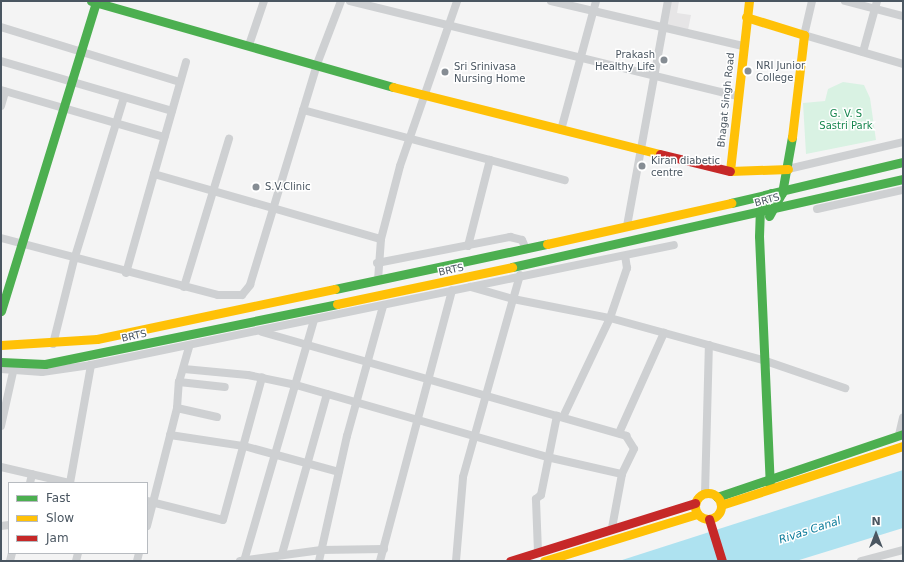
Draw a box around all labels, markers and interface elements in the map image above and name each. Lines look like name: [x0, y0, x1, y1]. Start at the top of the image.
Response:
place label: Prakash Healthy Life: [595, 48, 655, 72]
street label: Bhagat Singh Road: [715, 52, 737, 148]
marker: Prakash Healthy Life: [658, 54, 670, 66]
place label: NRI Junior College: [756, 59, 805, 82]
place label: Sri Srinivasa Nursing Home: [454, 60, 525, 84]
marker: Sri Srinivasa Nursing Home: [439, 66, 451, 78]
marker: NRI Junior College: [743, 66, 753, 76]
park label: G. V. S Sastri Park: [819, 107, 873, 130]
place label: Kiran diabetic centre: [651, 154, 720, 178]
marker: Kiran diabetic centre: [636, 160, 648, 172]
marker: S.V.Clinic: [250, 181, 262, 193]
place label: S.V.Clinic: [265, 181, 310, 193]
street label: BRTS: [753, 191, 781, 209]
street label: BRTS: [437, 261, 465, 279]
street label: BRTS: [120, 327, 148, 345]
legend: [8, 482, 148, 554]
text: Fast: [46, 491, 70, 505]
text: Slow: [46, 511, 74, 525]
north arrow: [856, 514, 896, 554]
water label: Rivas Canal: [777, 515, 843, 547]
text: N: [871, 515, 881, 528]
text: Jam: [46, 531, 69, 545]

